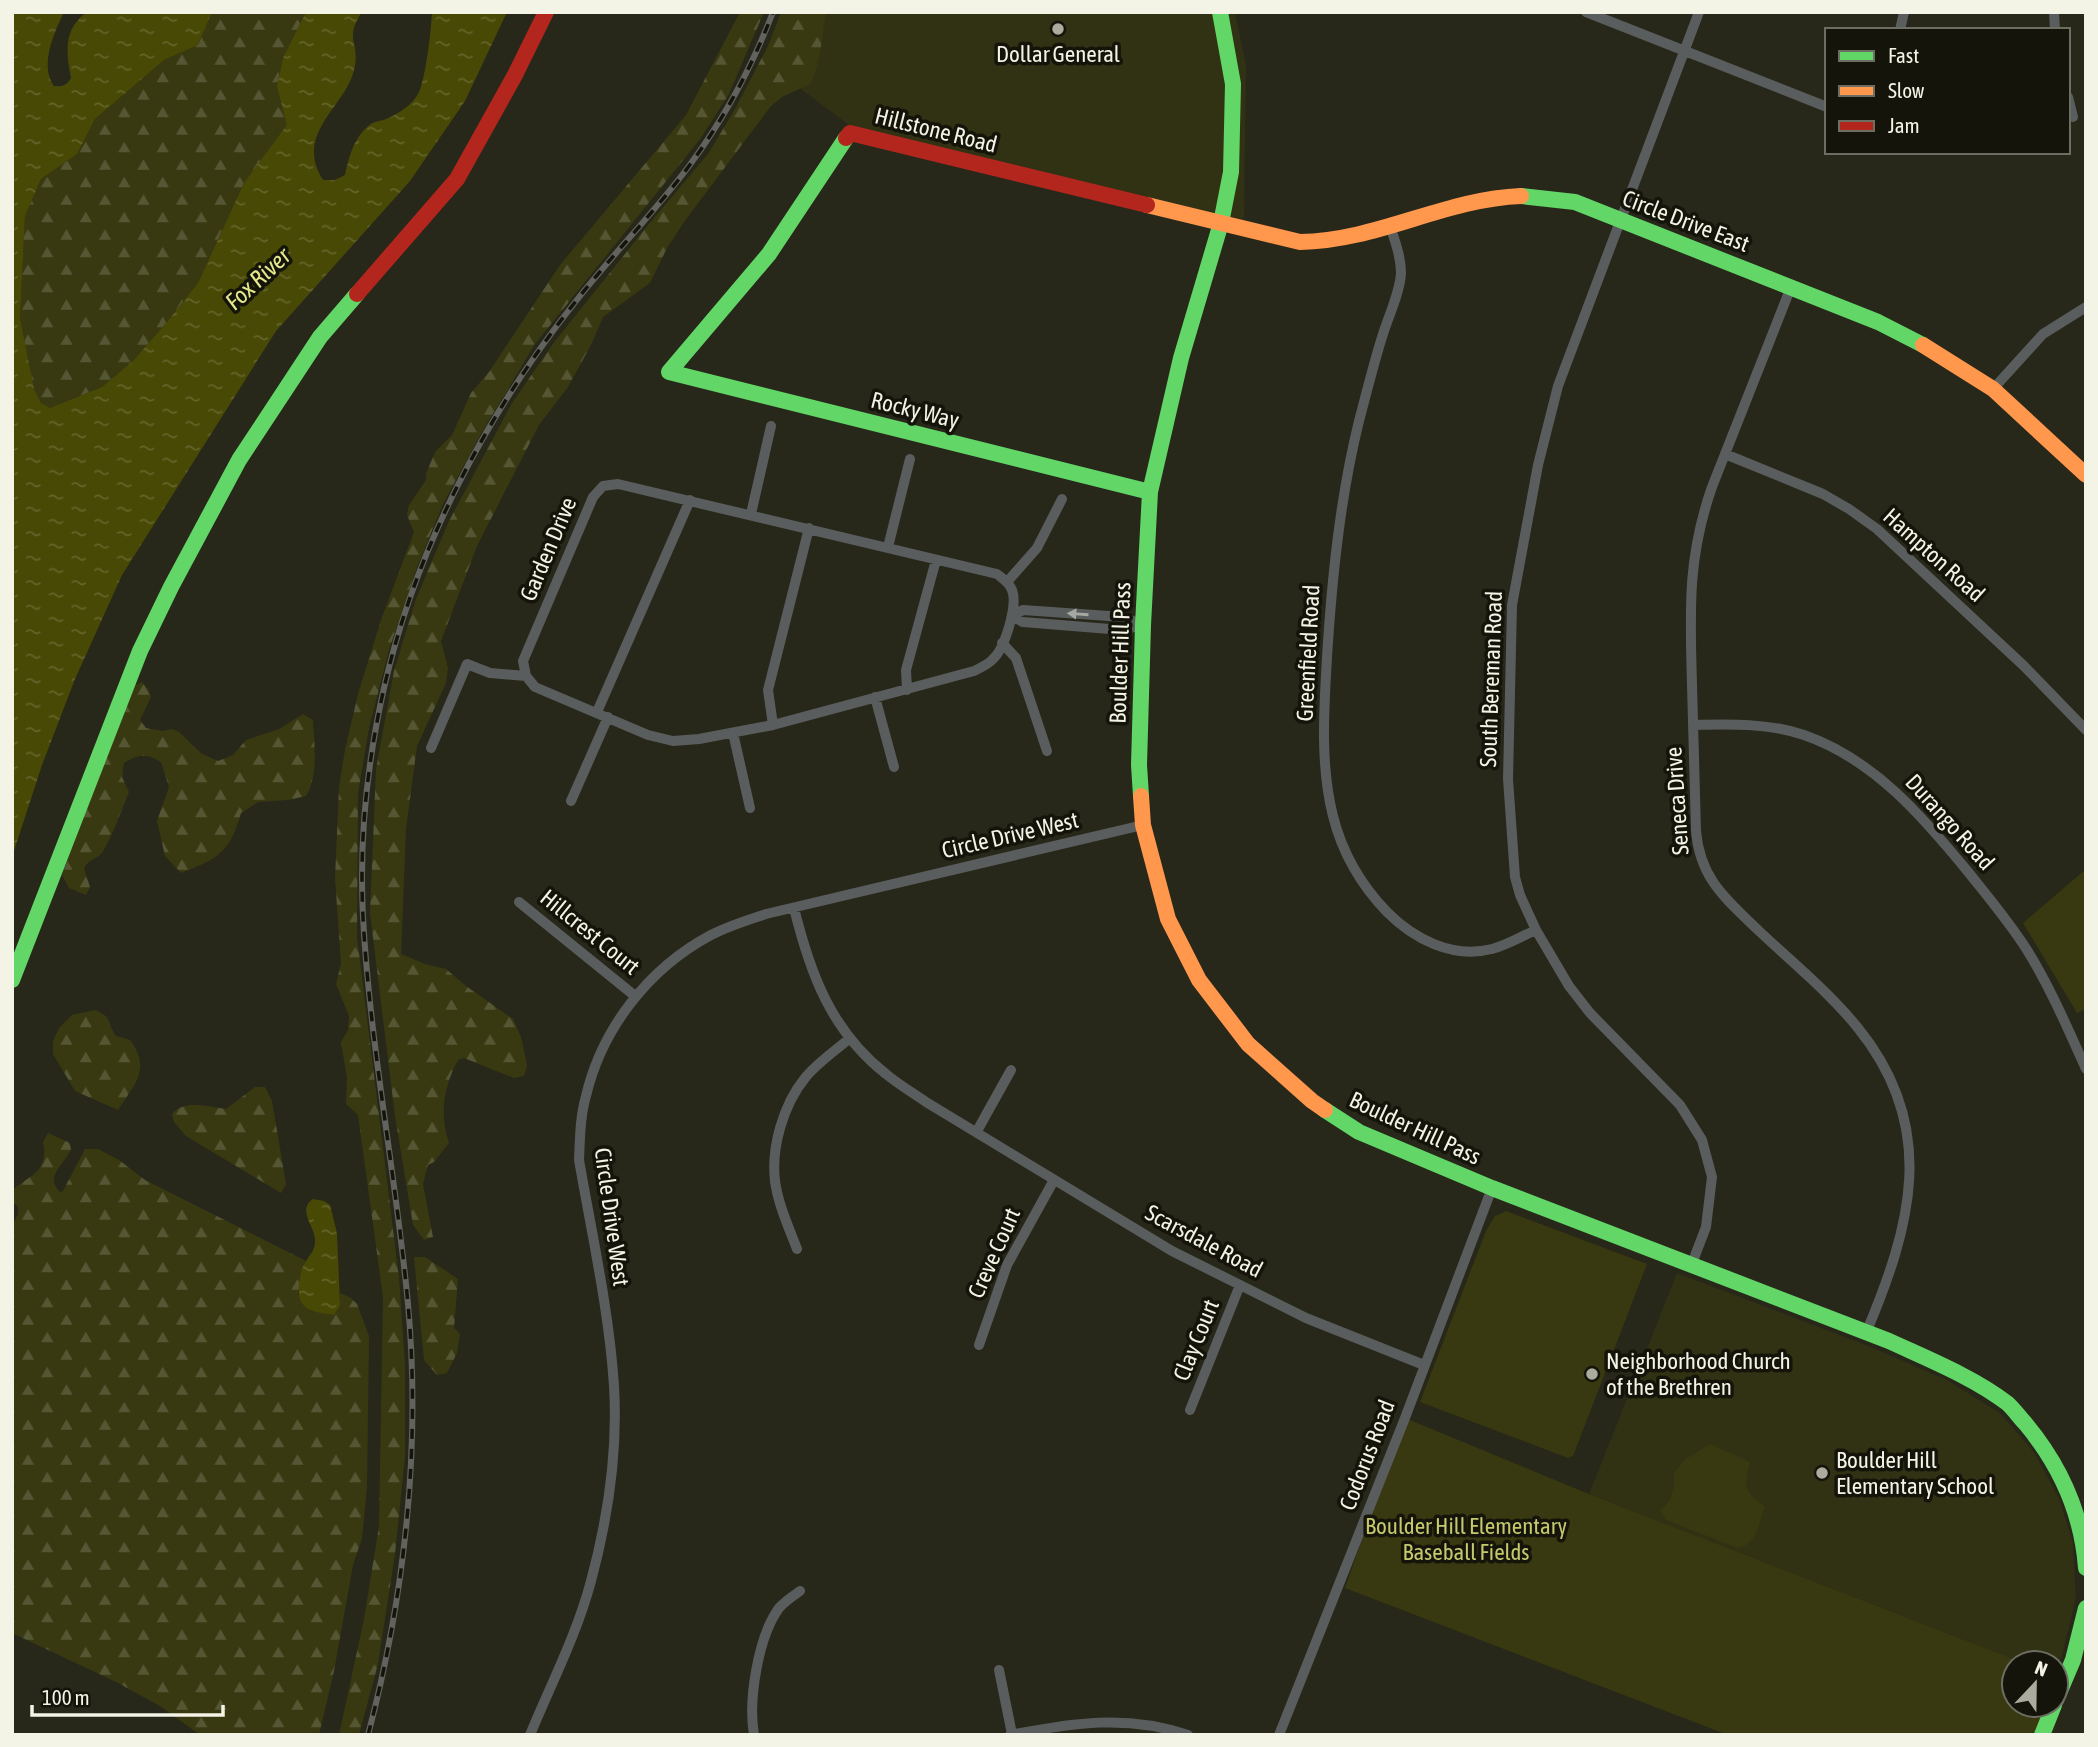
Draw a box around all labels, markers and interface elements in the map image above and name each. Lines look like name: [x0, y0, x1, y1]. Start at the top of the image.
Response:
marker: Dollar General: [1050, 21, 1066, 37]
legend: [1825, 28, 2070, 154]
place label: Dollar General: [996, 41, 1120, 67]
text: Fast: [1888, 43, 1919, 67]
text: Slow: [1888, 78, 1925, 102]
street label: Hillstone Road: [872, 102, 1000, 158]
text: Jam: [1888, 113, 1920, 137]
street label: Circle Drive East: [1619, 185, 1753, 257]
water label: Fox River: [220, 241, 296, 315]
street label: Rocky Way: [868, 387, 962, 433]
street label: Garden Drive: [515, 493, 581, 605]
street label: Hampton Road: [1878, 503, 1990, 607]
street label: Boulder Hill Pass: [1105, 582, 1135, 724]
street label: Greenfield Road: [1291, 584, 1325, 722]
street label: South Bereman Road: [1475, 590, 1507, 768]
one-way arrow: [1067, 608, 1089, 619]
street label: Seneca Drive: [1660, 746, 1694, 856]
street label: Durango Road: [1900, 769, 2000, 875]
street label: Circle Drive West: [939, 807, 1081, 863]
street label: Hillcrest Court: [535, 884, 645, 980]
street label: Boulder Hill Pass: [1345, 1086, 1485, 1170]
street label: Circle Drive West: [589, 1146, 635, 1288]
street label: Scarsdale Road: [1141, 1199, 1267, 1283]
street label: Creve Court: [963, 1204, 1025, 1302]
street label: Clay Court: [1168, 1296, 1224, 1384]
place label: Neighborhood Church of the Brethren: [1606, 1348, 1791, 1400]
marker: Neighborhood Church of the Brethren: [1584, 1366, 1600, 1382]
street label: Codorus Road: [1334, 1396, 1400, 1514]
place label: Boulder Hill Elementary School: [1836, 1447, 1994, 1499]
marker: Boulder Hill Elementary School: [1814, 1465, 1830, 1481]
park label: Boulder Hill Elementary Baseball Fields: [1365, 1513, 1567, 1565]
north arrow: [2000, 1649, 2070, 1719]
text: N: [2032, 1656, 2051, 1681]
scale bar: [32, 1674, 222, 1718]
text: 100 m: [42, 1685, 90, 1709]

